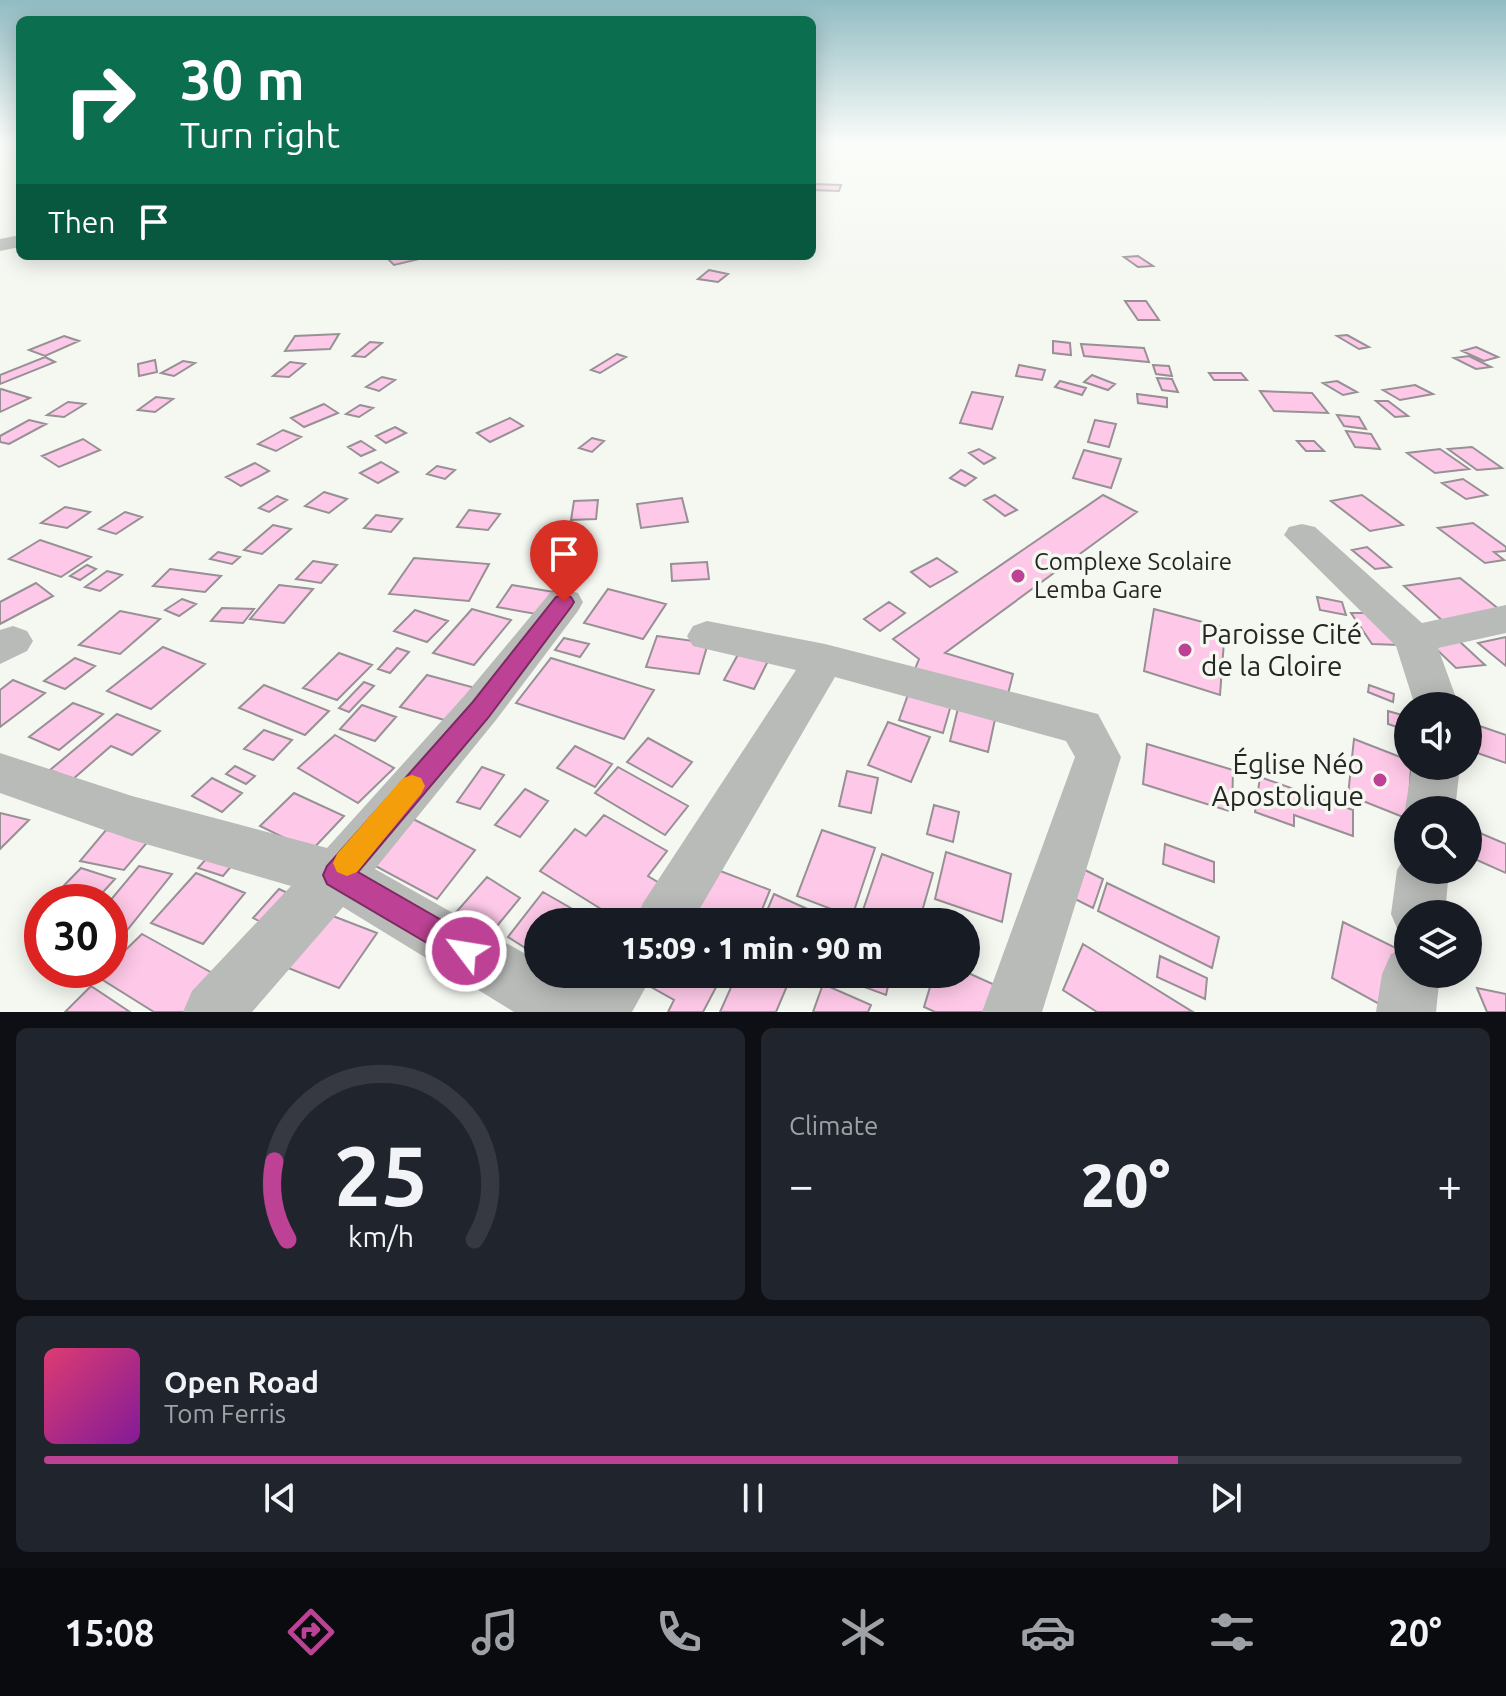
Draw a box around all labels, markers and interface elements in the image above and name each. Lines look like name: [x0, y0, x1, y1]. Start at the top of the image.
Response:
icon: right: [48, 48, 152, 152]
text: 30 m: [180, 48, 305, 111]
text: Turn right: [180, 114, 340, 155]
icon: arrive: [132, 200, 176, 244]
text: Then: [48, 205, 116, 239]
pin: [530, 520, 598, 602]
icon: arrive: [542, 532, 586, 576]
place label: Complexe Scolaire Lemba Gare: [1034, 548, 1232, 603]
marker: Complexe Scolaire Lemba Gare: [1009, 567, 1027, 585]
place label: Paroisse Cité de la Gloire: [1201, 618, 1362, 681]
marker: Paroisse Cité de la Gloire: [1176, 641, 1194, 659]
map controls: [1394, 692, 1482, 988]
button: sound: [1394, 692, 1482, 780]
place label: Église Néo Apostolique: [1212, 747, 1364, 811]
marker: Église Néo Apostolique: [1371, 771, 1389, 789]
button: search: [1394, 796, 1482, 884]
speed limit sign: 30: [24, 884, 128, 988]
button: layers: [1394, 900, 1482, 988]
position arrow: [424, 909, 508, 993]
text: 15:09 · 1 min · 90 m: [621, 931, 883, 965]
text: Climate: [789, 1111, 878, 1140]
text: 25: [334, 1128, 427, 1222]
text: 20°: [1081, 1151, 1170, 1218]
text: −: [789, 1160, 814, 1209]
text: +: [1437, 1160, 1462, 1209]
text: km/h: [348, 1220, 414, 1252]
text: Open Road: [164, 1365, 319, 1399]
text: Tom Ferris: [164, 1399, 286, 1428]
icon: previous: [258, 1476, 302, 1520]
icon: pause: [731, 1476, 775, 1520]
icon: next: [1204, 1476, 1248, 1520]
icon: directions: [283, 1604, 339, 1660]
icon: music: [467, 1604, 523, 1660]
icon: phone: [651, 1604, 707, 1660]
icon: climate: [835, 1604, 891, 1660]
icon: car: [1020, 1604, 1076, 1660]
icon: filters: [1204, 1604, 1260, 1660]
text: 15:08: [64, 1612, 154, 1653]
text: 20°: [1388, 1612, 1442, 1653]

